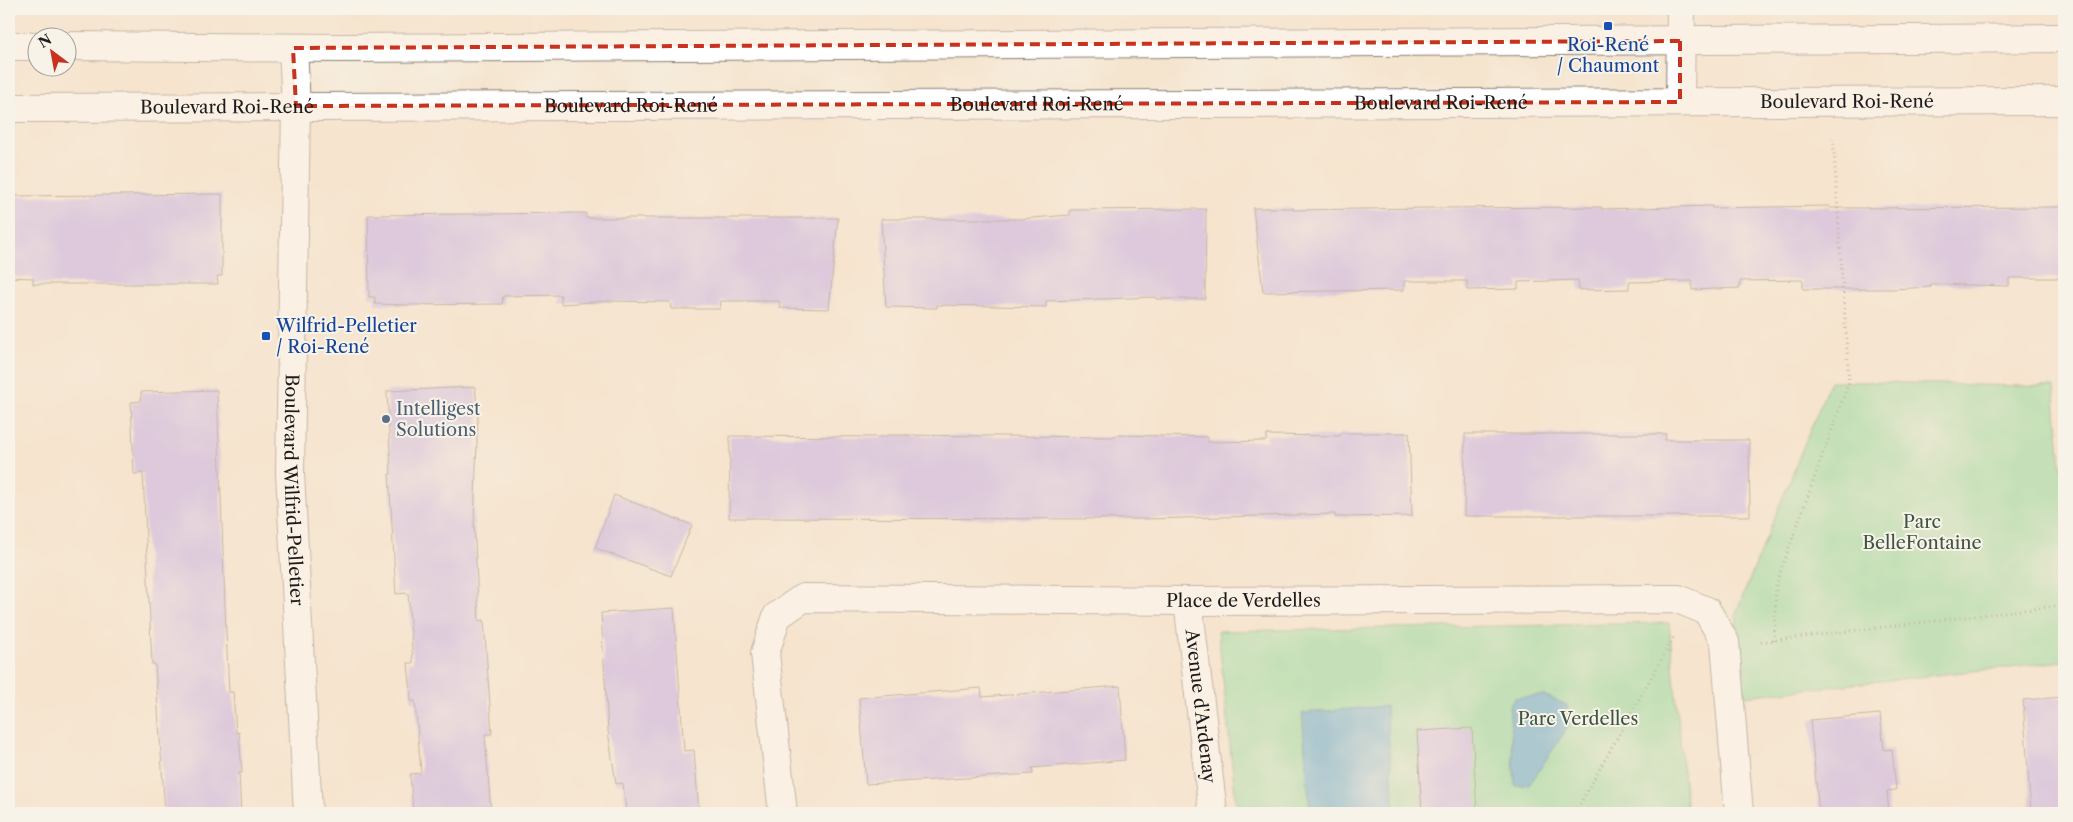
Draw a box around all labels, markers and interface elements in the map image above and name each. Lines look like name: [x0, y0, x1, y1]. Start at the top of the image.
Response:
marker: Roi-René / Chaumont: [1602, 20, 1614, 32]
north arrow: [28, 28, 78, 78]
text: N: [35, 30, 55, 52]
place label: Roi-René / Chaumont: [1557, 34, 1660, 77]
street label: Boulevard Roi-René: [1760, 90, 1934, 113]
street label: Boulevard Roi-René: [1354, 92, 1528, 114]
street label: Boulevard Roi-René: [950, 93, 1124, 116]
street label: Boulevard Roi-René: [544, 95, 718, 117]
street label: Boulevard Roi-René: [140, 96, 314, 119]
place label: Wilfrid-Pelletier / Roi-René: [275, 315, 417, 358]
marker: Wilfrid-Pelletier / Roi-René: [260, 330, 272, 342]
street label: Boulevard Wilfrid-Pelletier: [279, 374, 308, 607]
place label: Intelligest Solutions: [396, 398, 481, 441]
marker: Intelligest Solutions: [380, 413, 392, 425]
park label: Parc BelleFontaine: [1862, 511, 1982, 554]
street label: Place de Verdelles: [1166, 589, 1321, 612]
street label: Avenue d'Ardenay: [1180, 627, 1221, 785]
park label: Parc Verdelles: [1518, 708, 1638, 730]

